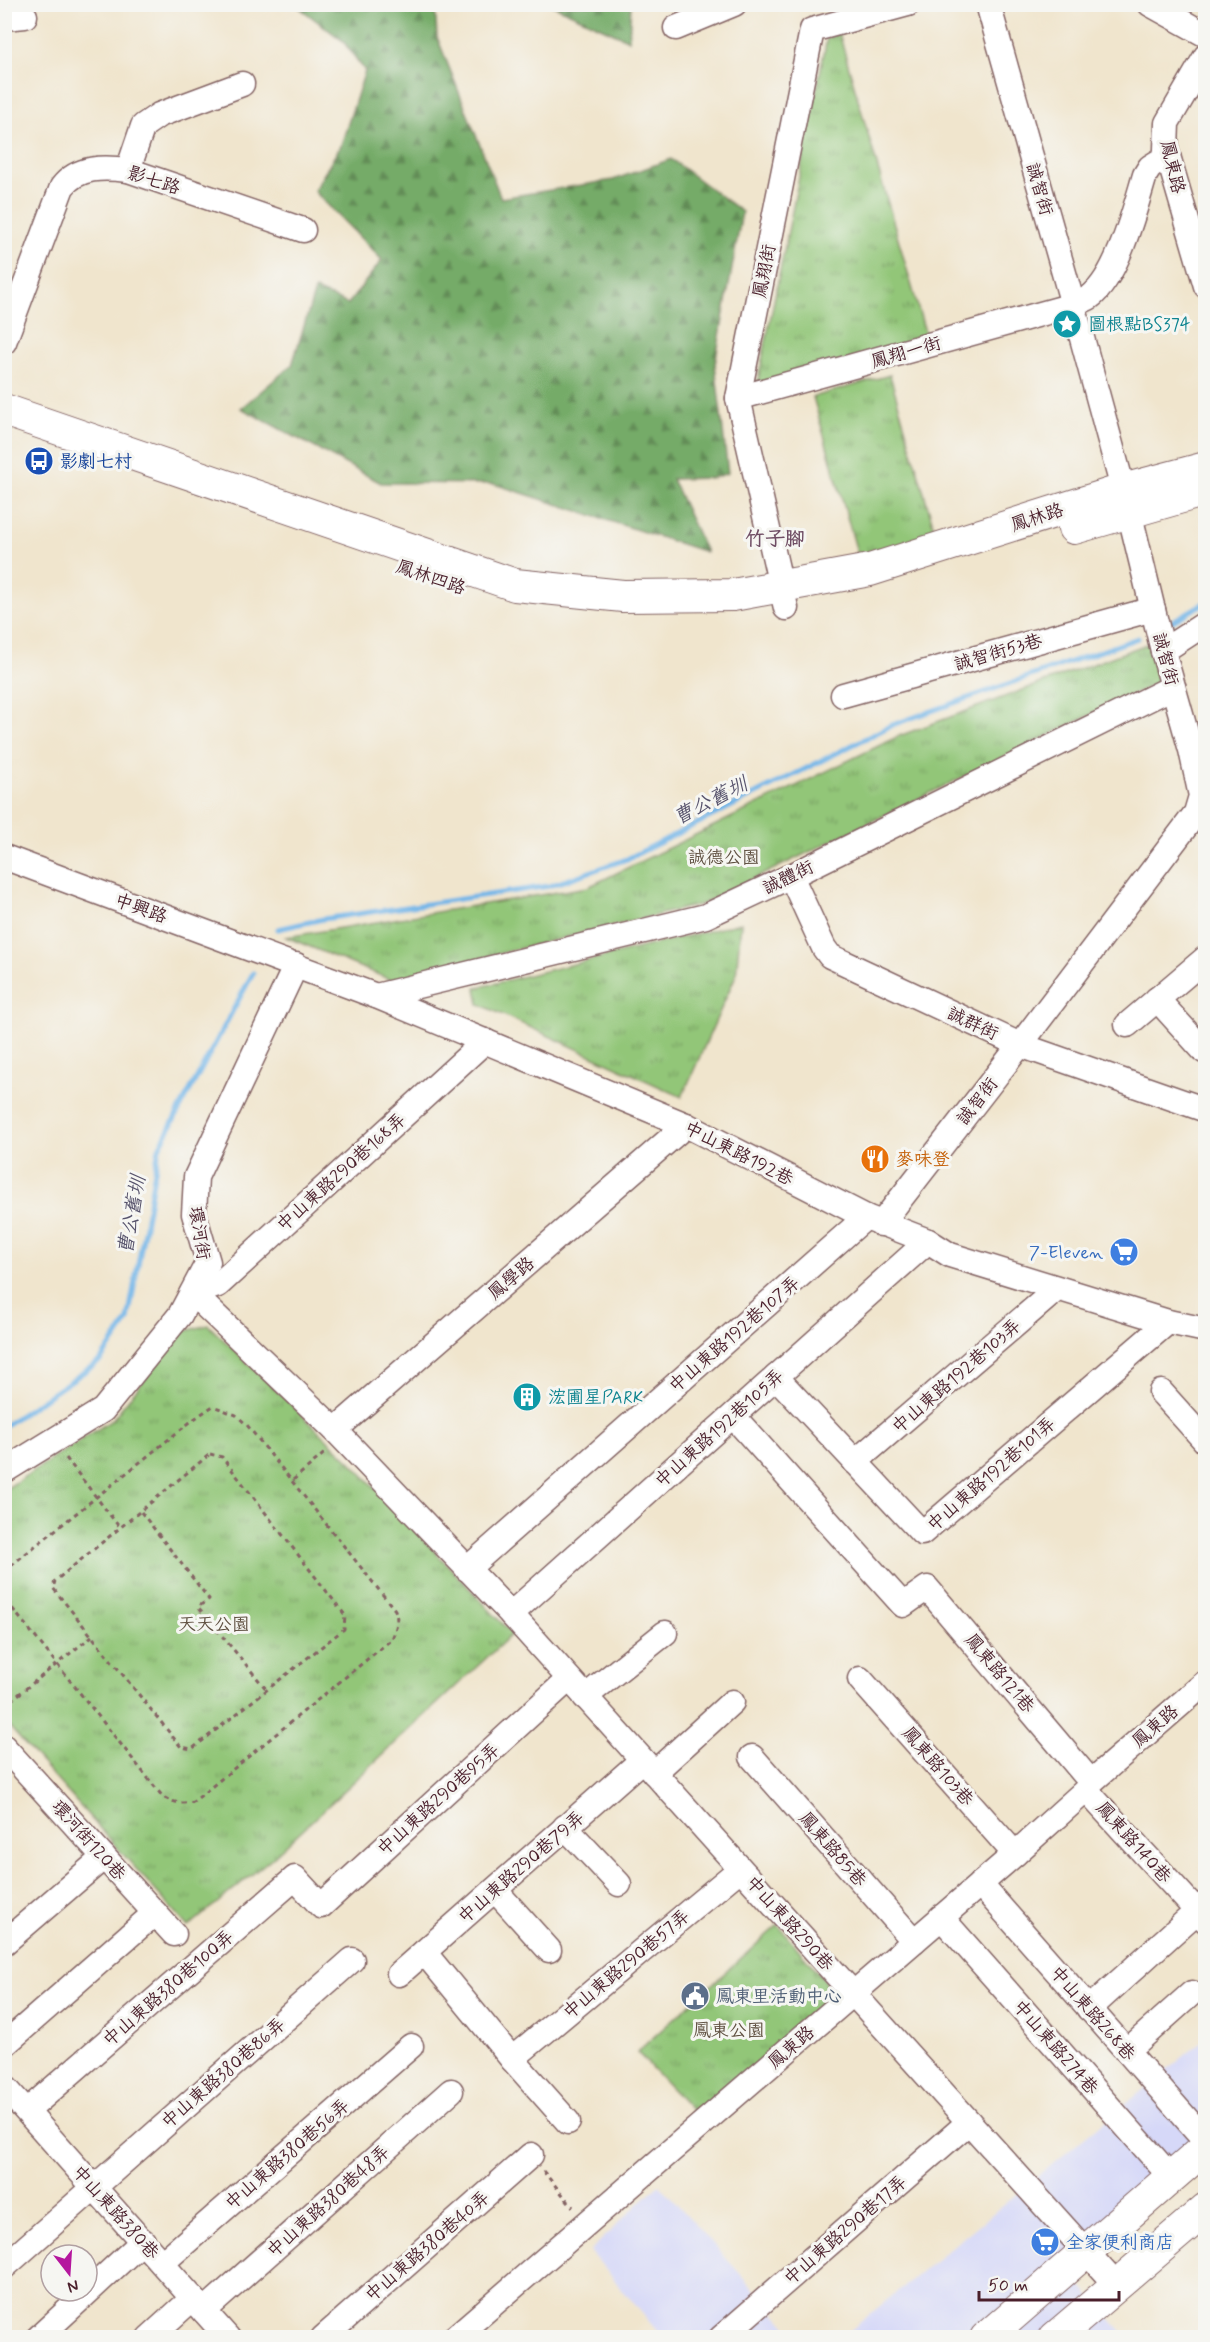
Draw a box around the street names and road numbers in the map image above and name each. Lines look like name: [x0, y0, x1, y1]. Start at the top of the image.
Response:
street label: 鳳東路: [1154, 138, 1190, 196]
street label: 誠智街: [1020, 160, 1058, 219]
street label: 影七路: [124, 161, 183, 201]
street label: 鳳翔街: [748, 242, 782, 300]
street label: 鳳翔一街: [868, 332, 944, 374]
street label: 鳳林路: [1008, 498, 1067, 538]
street label: 鳳林四路: [393, 555, 469, 601]
street label: 誠智街53巷: [952, 629, 1045, 677]
street label: 誠智街: [1146, 630, 1184, 688]
street label: 誠體街: [759, 855, 818, 901]
street label: 中興路: [111, 888, 170, 929]
street label: 誠群街: [943, 1002, 1002, 1046]
street label: 誠智街: [952, 1073, 1004, 1130]
street label: 中山東路290巷168弄: [272, 1108, 411, 1237]
street label: 中山東路192巷: [680, 1116, 797, 1192]
street label: 環河街: [183, 1205, 215, 1262]
street label: 鳳學路: [483, 1252, 540, 1306]
street label: 中山東路192巷107弄: [664, 1271, 805, 1398]
street label: 中山東路192巷103弄: [887, 1314, 1026, 1439]
street label: 中山東路192巷105弄: [650, 1364, 789, 1493]
street label: 中山東路192巷101弄: [922, 1412, 1061, 1537]
street label: 鳳東路121巷: [959, 1629, 1039, 1718]
street label: 鳳東路: [1127, 1700, 1184, 1754]
street label: 鳳東路103巷: [896, 1722, 978, 1811]
street label: 中山東路290巷95弄: [372, 1738, 505, 1861]
street label: 環河街120巷: [46, 1795, 131, 1886]
street label: 鳳東路140巷: [1090, 1797, 1176, 1889]
street label: 中山東路290巷79弄: [453, 1806, 590, 1929]
street label: 鳳東路85巷: [793, 1807, 871, 1892]
street label: 中山東路290巷: [740, 1871, 838, 1976]
street label: 中山東路290巷57弄: [558, 1905, 695, 2025]
street label: 中山東路380巷100弄: [98, 1925, 239, 2052]
street label: 中山東路268巷: [1044, 1961, 1140, 2066]
street label: 中山東路274巷: [1007, 1995, 1103, 2100]
street label: 中山東路380巷86弄: [157, 2013, 291, 2134]
street label: 鳳東路: [763, 2021, 820, 2075]
street label: 中山東路380巷56弄: [220, 2094, 355, 2216]
street label: 中山東路380巷48弄: [262, 2140, 395, 2263]
street label: 中山東路380巷: [67, 2160, 164, 2265]
street label: 中山東路290巷17弄: [779, 2171, 912, 2291]
street label: 中山東路380巷40弄: [360, 2186, 495, 2308]

